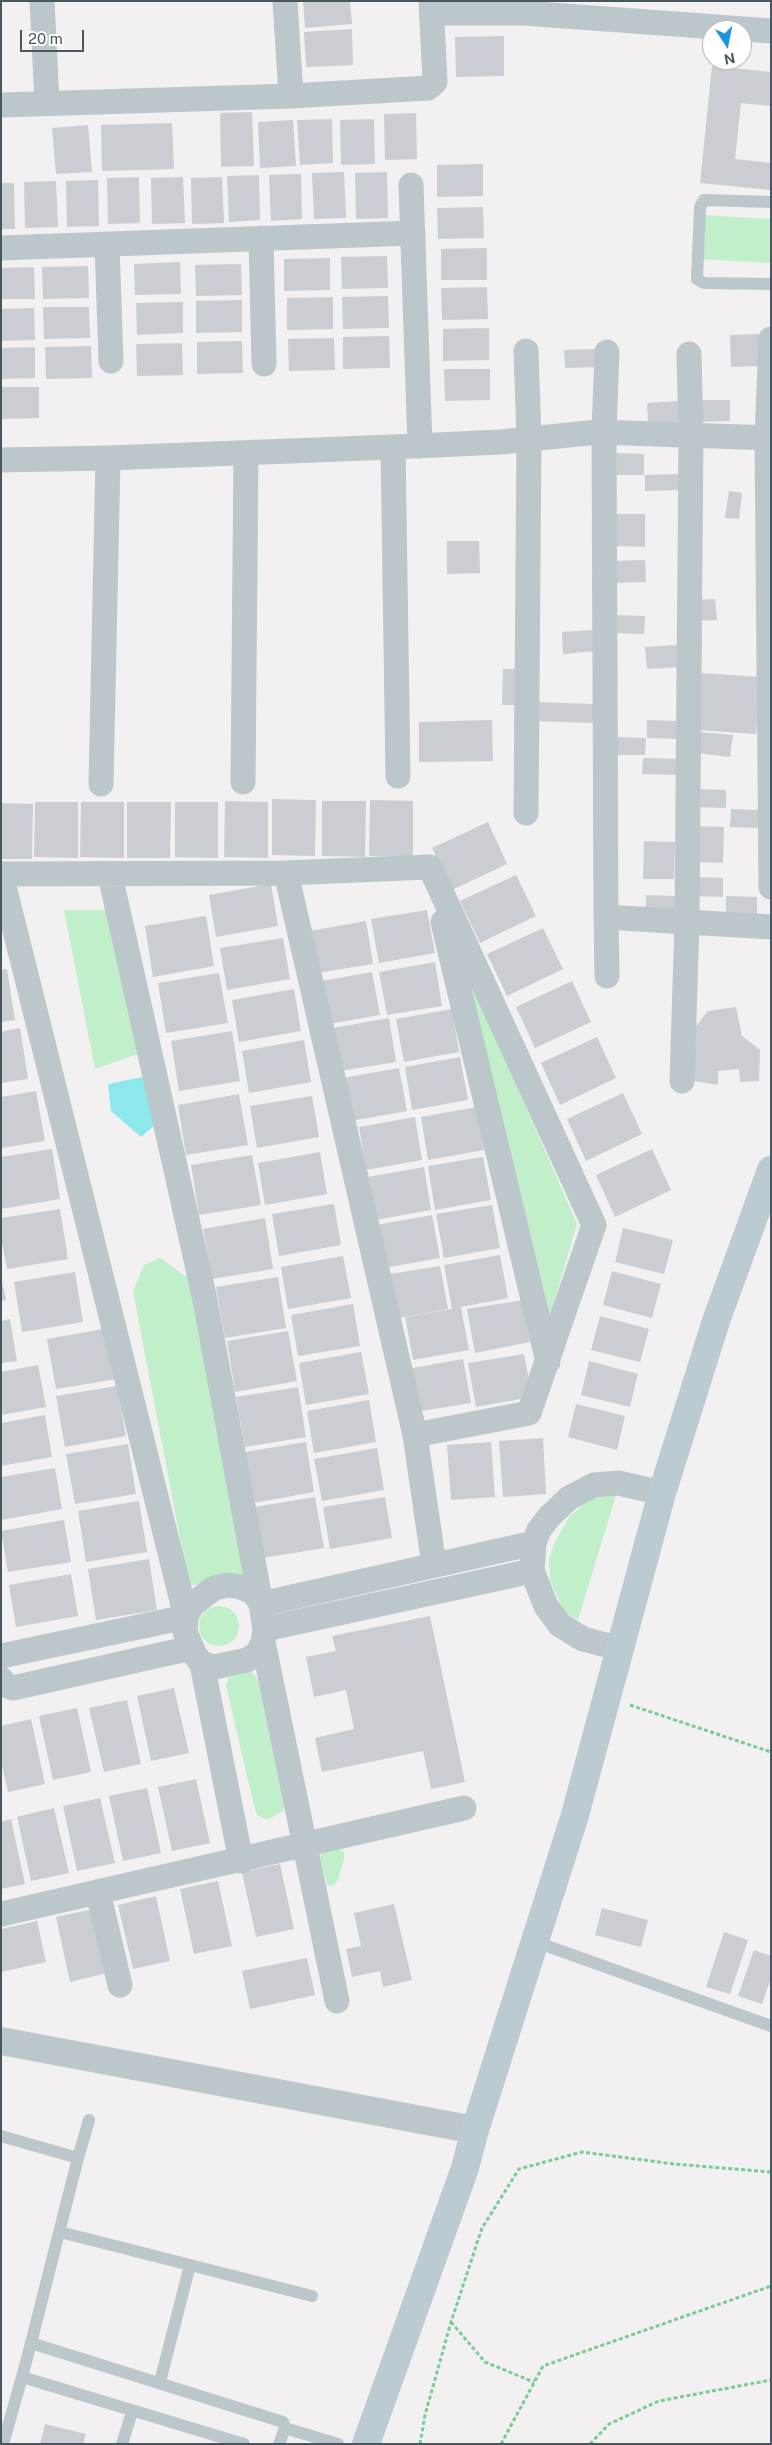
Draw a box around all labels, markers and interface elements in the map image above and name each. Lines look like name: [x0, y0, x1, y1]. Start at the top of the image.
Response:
scale bar: [22, 20, 86, 52]
north arrow: [702, 20, 752, 70]
text: 20 m: [28, 30, 63, 47]
text: N: [723, 50, 737, 68]

